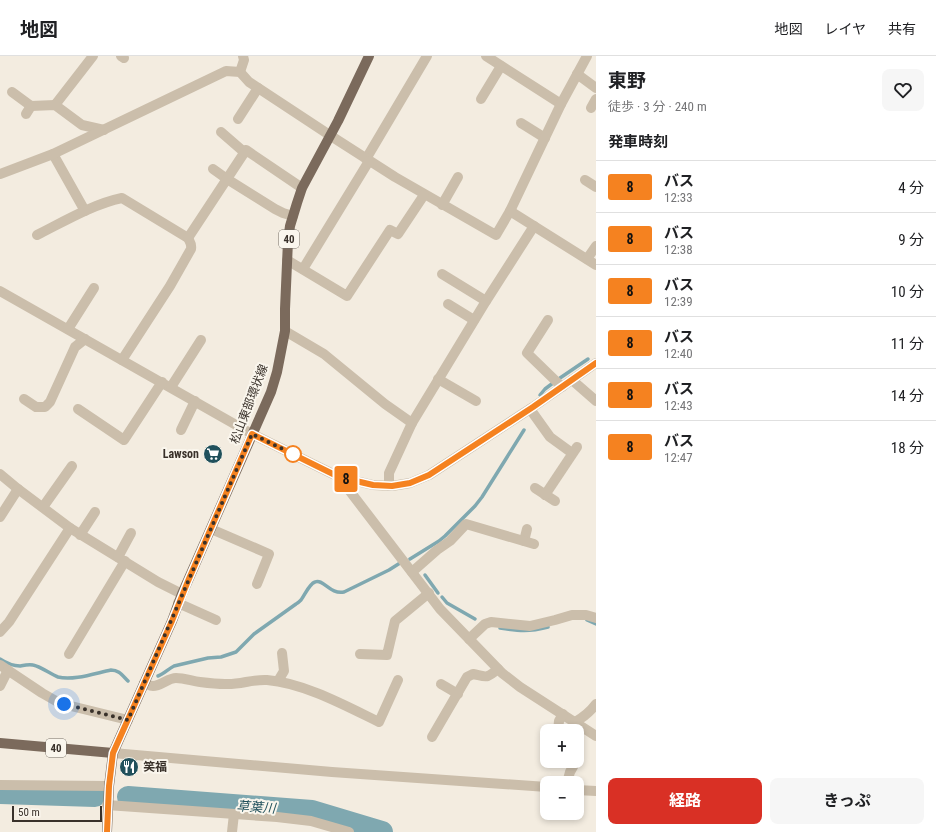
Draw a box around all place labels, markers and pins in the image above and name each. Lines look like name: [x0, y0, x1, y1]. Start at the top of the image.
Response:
supermarket icon: Lawson: [202, 443, 224, 465]
unlabelled marker: [284, 445, 302, 463]
place label: Lawson: [163, 447, 199, 461]
restaurant icon: 笑福: [118, 756, 140, 778]
place label: 笑福: [143, 760, 167, 774]

